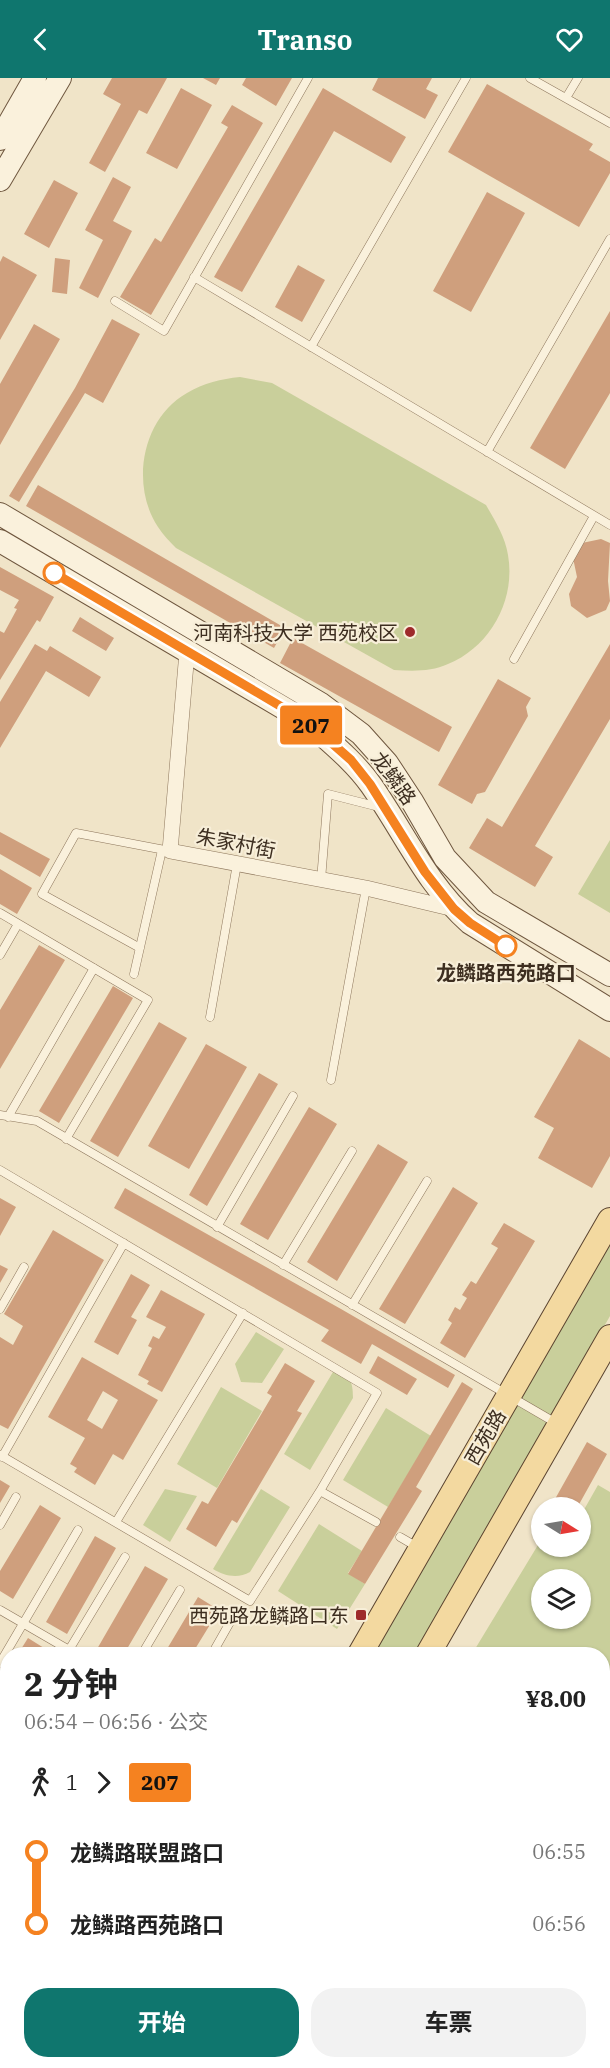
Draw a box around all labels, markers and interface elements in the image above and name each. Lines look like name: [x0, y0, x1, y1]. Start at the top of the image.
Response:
text: Transo: [258, 22, 352, 57]
icon: back: [24, 23, 57, 56]
icon: heart: [553, 23, 586, 56]
unlabelled marker: [43, 562, 65, 584]
place label: 河南科技大学 西苑校区: [193, 619, 398, 646]
marker: 河南科技大学 西苑校区: [403, 625, 417, 639]
line badge: 207: [276, 706, 346, 744]
text: 207: [292, 711, 330, 739]
street label: 龙鳞路: [365, 746, 423, 810]
street label: 朱家村街: [194, 822, 278, 864]
marker: 龙鳞路西苑路口: [495, 935, 517, 957]
place label: 龙鳞路西苑路口: [436, 959, 576, 986]
street label: 西苑路: [458, 1404, 512, 1470]
north arrow: [531, 1497, 591, 1557]
map controls: [531, 1497, 591, 1629]
button: layers: [531, 1569, 591, 1629]
place label: 西苑路龙鳞路口东: [189, 1602, 349, 1629]
marker: 西苑路龙鳞路口东: [354, 1608, 368, 1622]
text: 2 分钟: [24, 1662, 117, 1705]
text: ¥8.00: [525, 1684, 586, 1713]
text: 06:54 – 06:56 · 公交: [24, 1708, 208, 1735]
icon: walk: [24, 1766, 57, 1799]
icon: forward: [87, 1766, 120, 1799]
text: 207: [141, 1768, 179, 1796]
text: 1: [66, 1769, 78, 1796]
text: 龙鳞路联盟路口: [70, 1838, 224, 1867]
text: 06:55: [532, 1838, 586, 1865]
text: 龙鳞路西苑路口: [70, 1910, 224, 1939]
text: 06:56: [532, 1910, 586, 1937]
button: 开始: [24, 1988, 299, 2057]
button: 车票: [311, 1988, 586, 2057]

